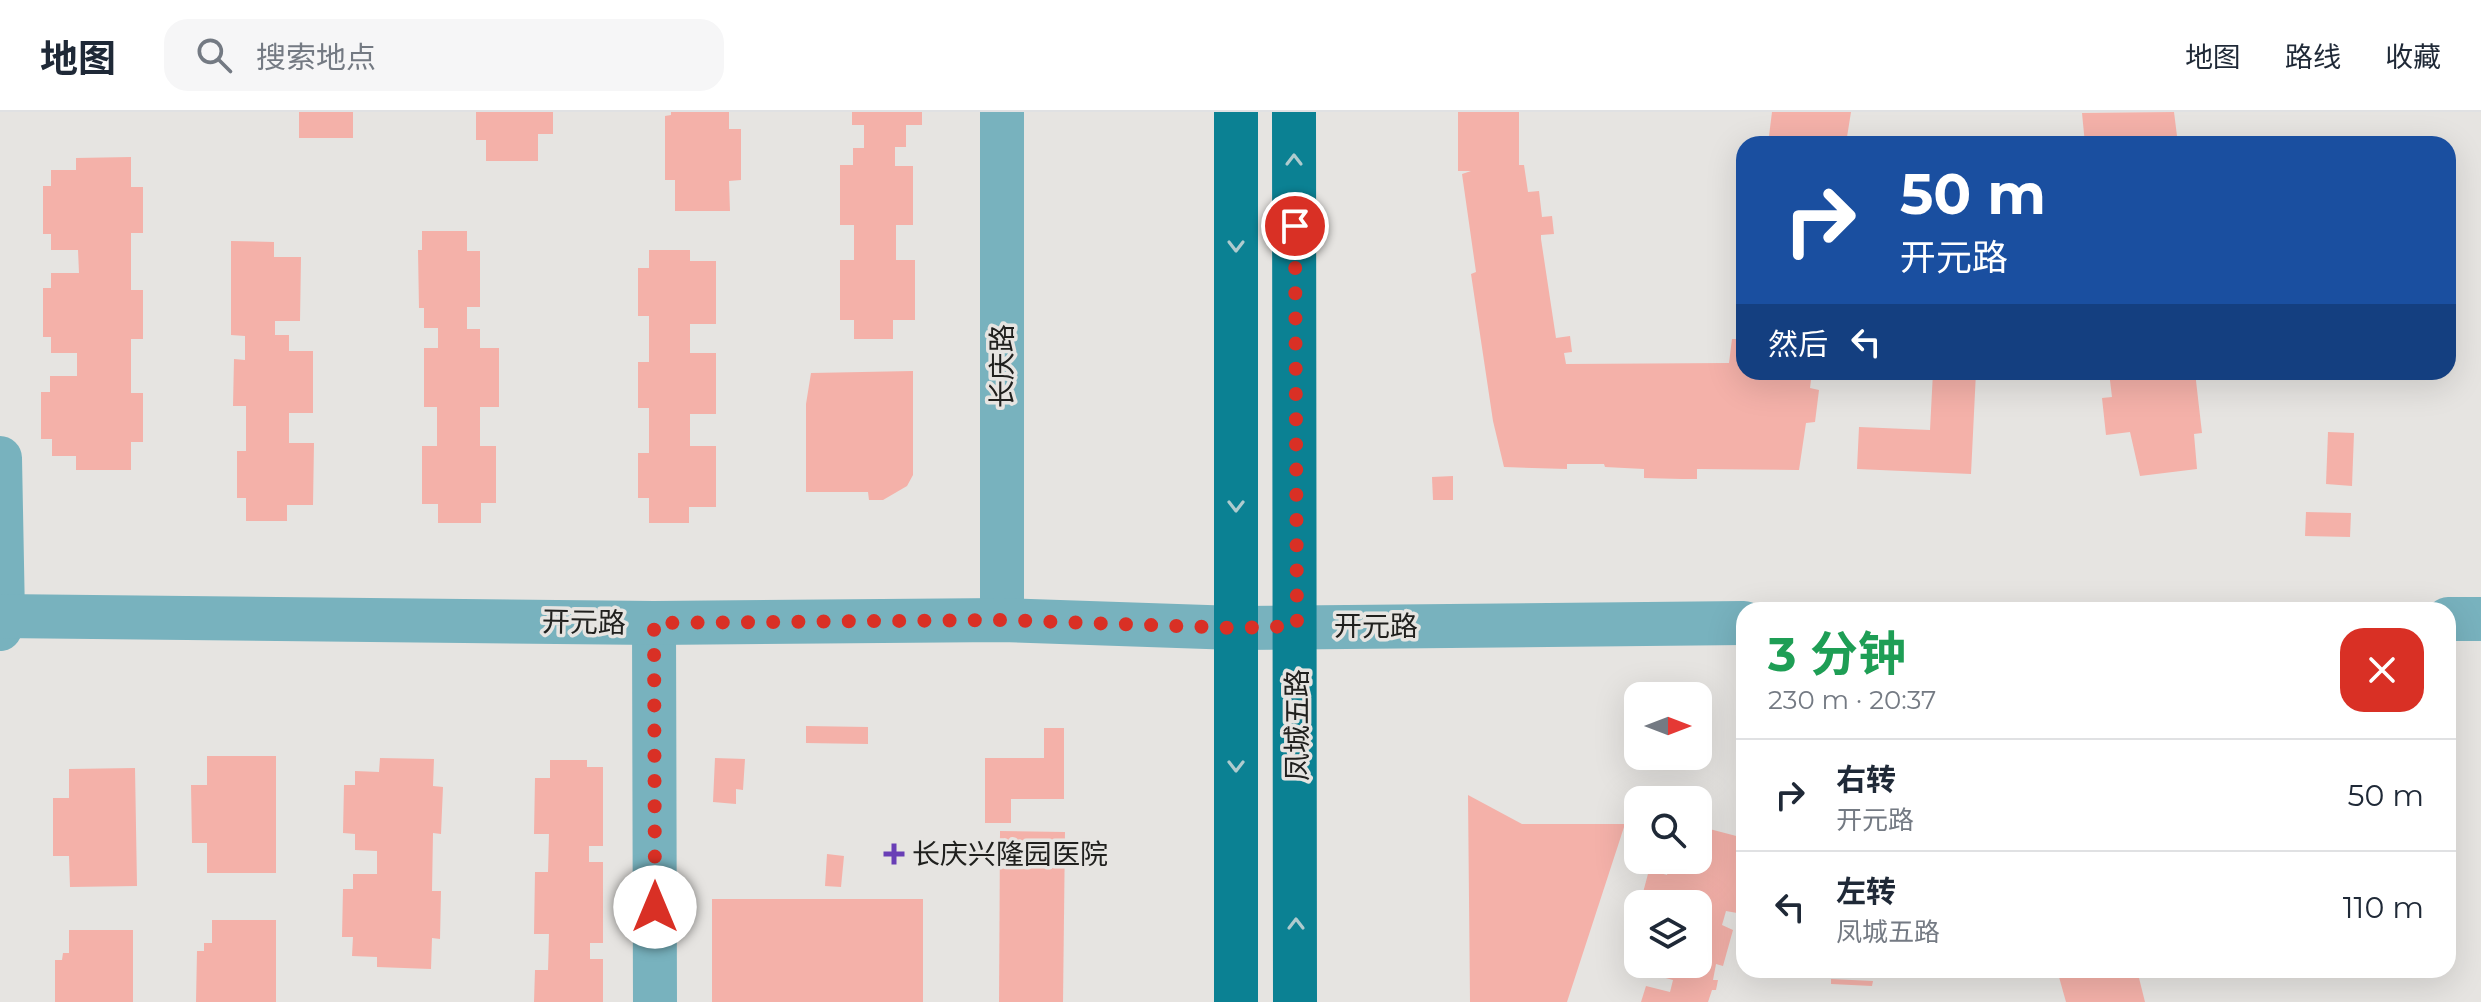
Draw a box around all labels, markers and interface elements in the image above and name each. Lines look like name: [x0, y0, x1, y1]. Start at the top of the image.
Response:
search box: [164, 19, 724, 91]
icon: search: [192, 33, 236, 77]
text: 地图: [40, 35, 116, 82]
text: 搜索地点: [256, 39, 376, 76]
text: 地图: [2185, 40, 2241, 74]
text: 路线: [2285, 40, 2341, 74]
text: 收藏: [2385, 40, 2441, 74]
one-way arrow: [1285, 153, 1303, 166]
text: 50 m: [1900, 160, 2046, 228]
icon: right: [1768, 168, 1872, 272]
pin: [1261, 192, 1329, 260]
icon: arrive: [1273, 204, 1317, 248]
text: 开元路: [1900, 235, 2008, 279]
one-way arrow: [1227, 240, 1245, 253]
icon: left: [1844, 320, 1888, 364]
street label: 长庆路: [985, 324, 1019, 408]
text: 然后: [1768, 326, 1828, 363]
one-way arrow: [1227, 500, 1245, 513]
street label: 开元路: [542, 604, 626, 640]
street label: 开元路: [1334, 609, 1418, 643]
text: 3 分钟: [1768, 625, 1906, 683]
button: close: [2340, 628, 2424, 712]
street label: 凤城五路: [1280, 669, 1314, 781]
north arrow: [1624, 682, 1712, 770]
map controls: [1624, 682, 1712, 978]
text: 230 m · 20:37: [1768, 684, 1936, 716]
one-way arrow: [1227, 760, 1245, 773]
text: 右转: [1836, 761, 1896, 798]
icon: right: [1768, 773, 1812, 817]
text: 50 m: [2347, 777, 2424, 814]
button: search: [1624, 786, 1712, 874]
text: 开元路: [1836, 804, 1914, 836]
place label: 长庆兴隆园医院: [912, 837, 1108, 871]
marker: 长庆兴隆园医院: [883, 843, 905, 865]
position arrow: [613, 865, 697, 949]
text: 左转: [1836, 873, 1896, 910]
icon: left: [1768, 885, 1812, 929]
text: 110 m: [2343, 889, 2424, 926]
button: layers: [1624, 890, 1712, 978]
text: 凤城五路: [1836, 916, 1940, 948]
one-way arrow: [1287, 917, 1305, 930]

